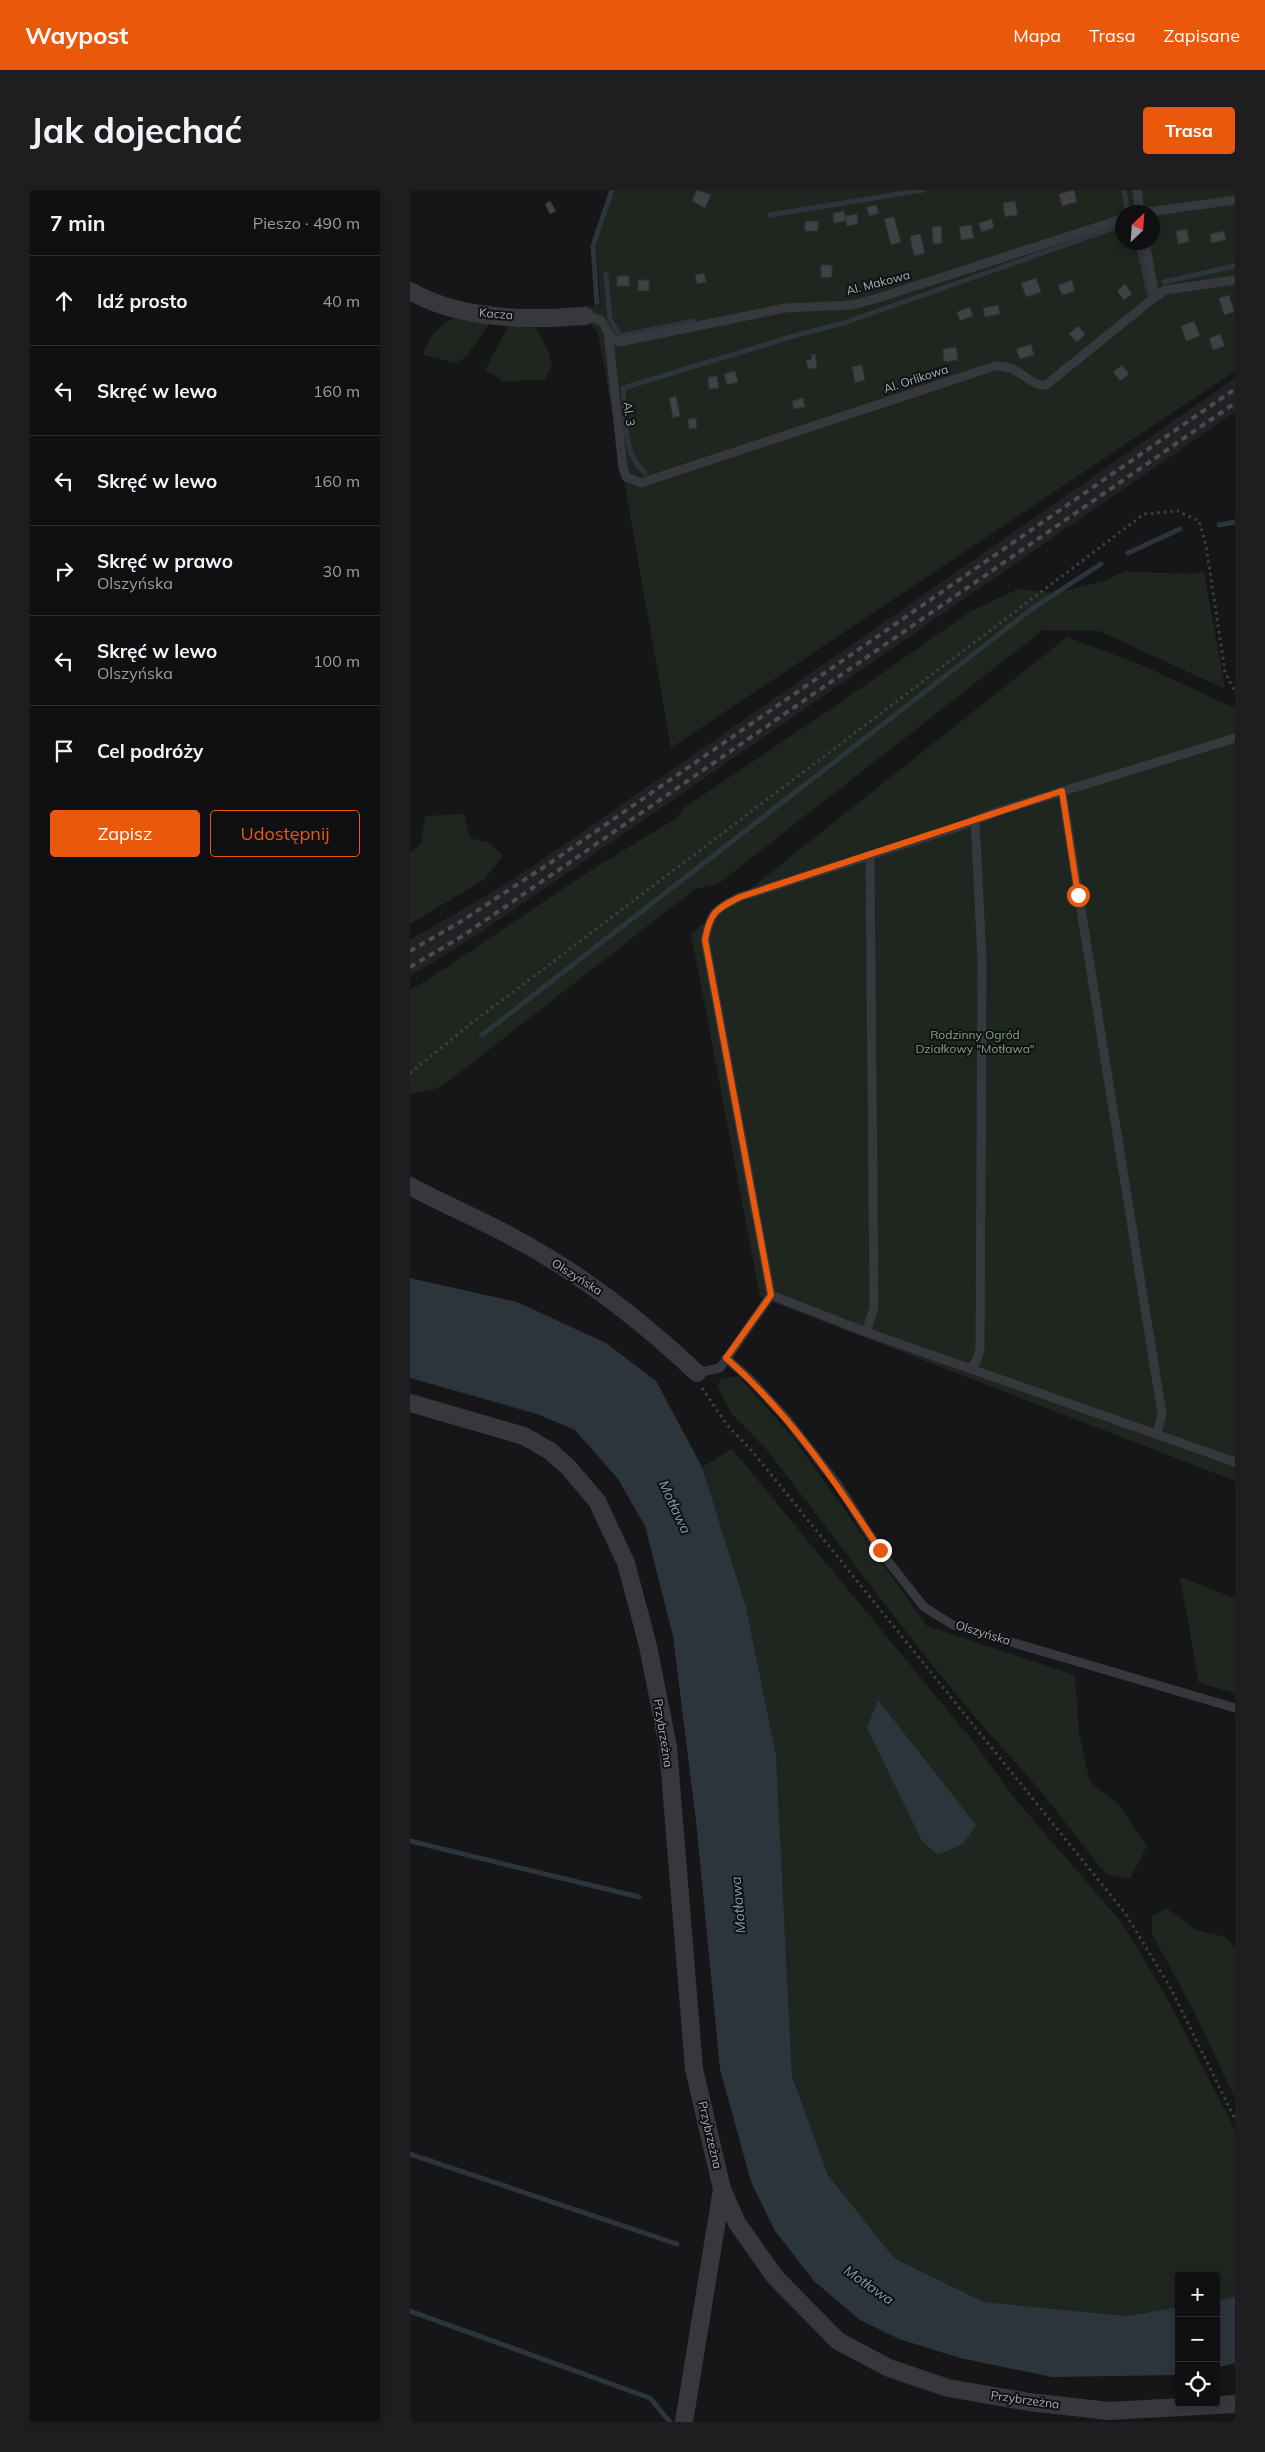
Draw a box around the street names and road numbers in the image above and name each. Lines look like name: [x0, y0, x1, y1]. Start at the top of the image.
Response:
street label: Al. Makowa: [844, 267, 911, 298]
street label: Kacza: [478, 305, 514, 322]
street label: Al. Orlikowa: [882, 361, 950, 396]
street label: Al. 3: [621, 401, 638, 427]
street label: Olszyńska: [549, 1255, 605, 1298]
street label: Olszyńska: [954, 1617, 1013, 1648]
street label: Przybrzeżna: [651, 1698, 676, 1768]
street label: Przybrzeżna: [695, 2099, 726, 2170]
street label: Przybrzeżna: [990, 2387, 1060, 2412]

